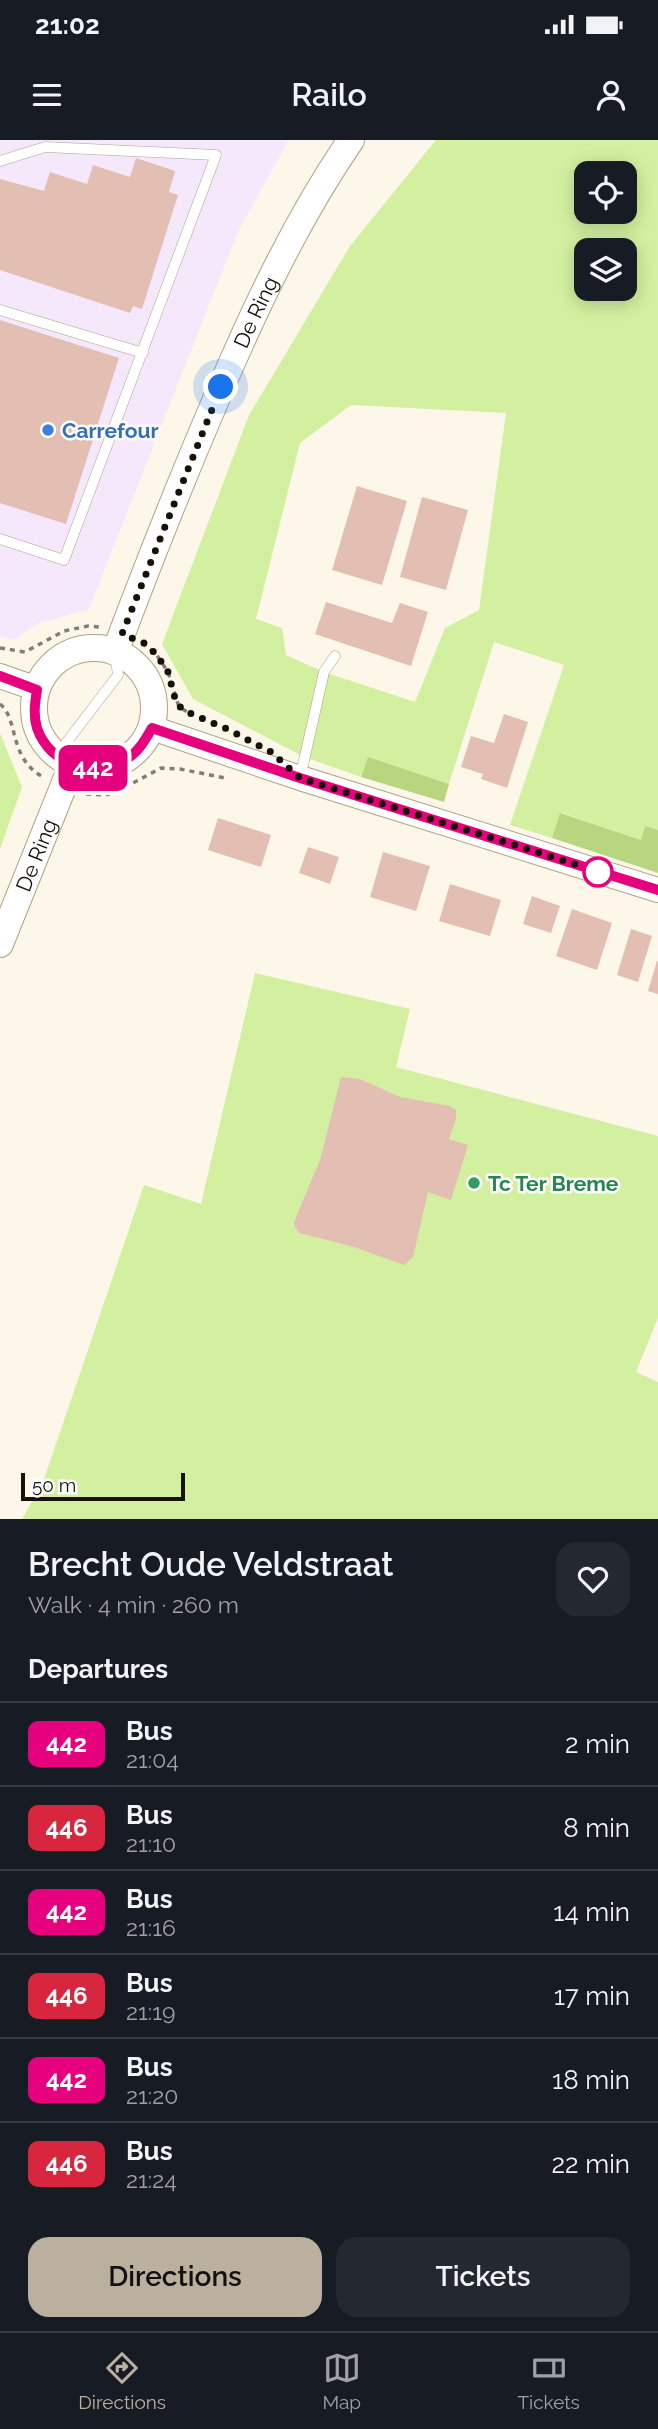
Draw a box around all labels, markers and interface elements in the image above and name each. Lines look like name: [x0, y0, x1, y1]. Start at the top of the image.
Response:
text: 21:02: [35, 10, 100, 40]
icon: menu: [28, 76, 66, 114]
text: Railo: [291, 76, 367, 113]
icon: person: [592, 76, 630, 114]
map controls: [574, 161, 637, 301]
button: locate: [574, 161, 637, 224]
button: layers: [574, 238, 637, 301]
street label: De Ring: [228, 272, 283, 352]
your location: [203, 369, 238, 404]
place label: Carrefour: [62, 418, 159, 443]
marker: Carrefour: [40, 422, 56, 438]
line badge: 442: [53, 745, 133, 791]
text: 442: [73, 753, 113, 782]
street label: De Ring: [10, 815, 62, 895]
unlabelled marker: [583, 857, 613, 887]
place label: Tc Ter Breme: [488, 1171, 619, 1196]
marker: Tc Ter Breme: [466, 1175, 482, 1191]
scale bar: [21, 1470, 186, 1502]
text: 50 m: [32, 1474, 76, 1496]
button: heart: [556, 1542, 630, 1616]
text: Brecht Oude Veldstraat: [28, 1545, 393, 1584]
text: Walk · 4 min · 260 m: [28, 1591, 239, 1618]
text: Departures: [28, 1654, 168, 1684]
text: Bus: [126, 1716, 173, 1746]
text: 442: [46, 1729, 87, 1758]
text: 2 min: [565, 1729, 630, 1759]
text: 21:04: [126, 1746, 179, 1773]
text: Bus: [126, 1800, 173, 1830]
text: 446: [46, 1813, 87, 1842]
text: 8 min: [563, 1813, 630, 1843]
text: 21:10: [126, 1830, 176, 1857]
text: Bus: [126, 1884, 173, 1914]
text: 442: [46, 1897, 87, 1926]
text: 14 min: [553, 1897, 630, 1927]
text: 21:16: [126, 1914, 176, 1941]
text: Bus: [126, 1968, 173, 1998]
text: 446: [46, 1981, 87, 2010]
text: 17 min: [554, 1981, 630, 2011]
text: 21:19: [126, 1998, 175, 2025]
text: Bus: [126, 2052, 173, 2082]
text: 442: [46, 2065, 87, 2094]
text: 18 min: [552, 2065, 630, 2095]
text: 21:20: [126, 2082, 178, 2109]
text: Bus: [126, 2136, 173, 2166]
text: 446: [46, 2149, 87, 2178]
text: 22 min: [552, 2149, 630, 2179]
text: 21:24: [126, 2166, 177, 2193]
button: Directions: [28, 2237, 322, 2317]
button: Tickets: [336, 2237, 630, 2317]
tab: Directions: [78, 2349, 166, 2413]
tab: Map: [322, 2349, 361, 2413]
tab: Tickets: [517, 2349, 580, 2413]

